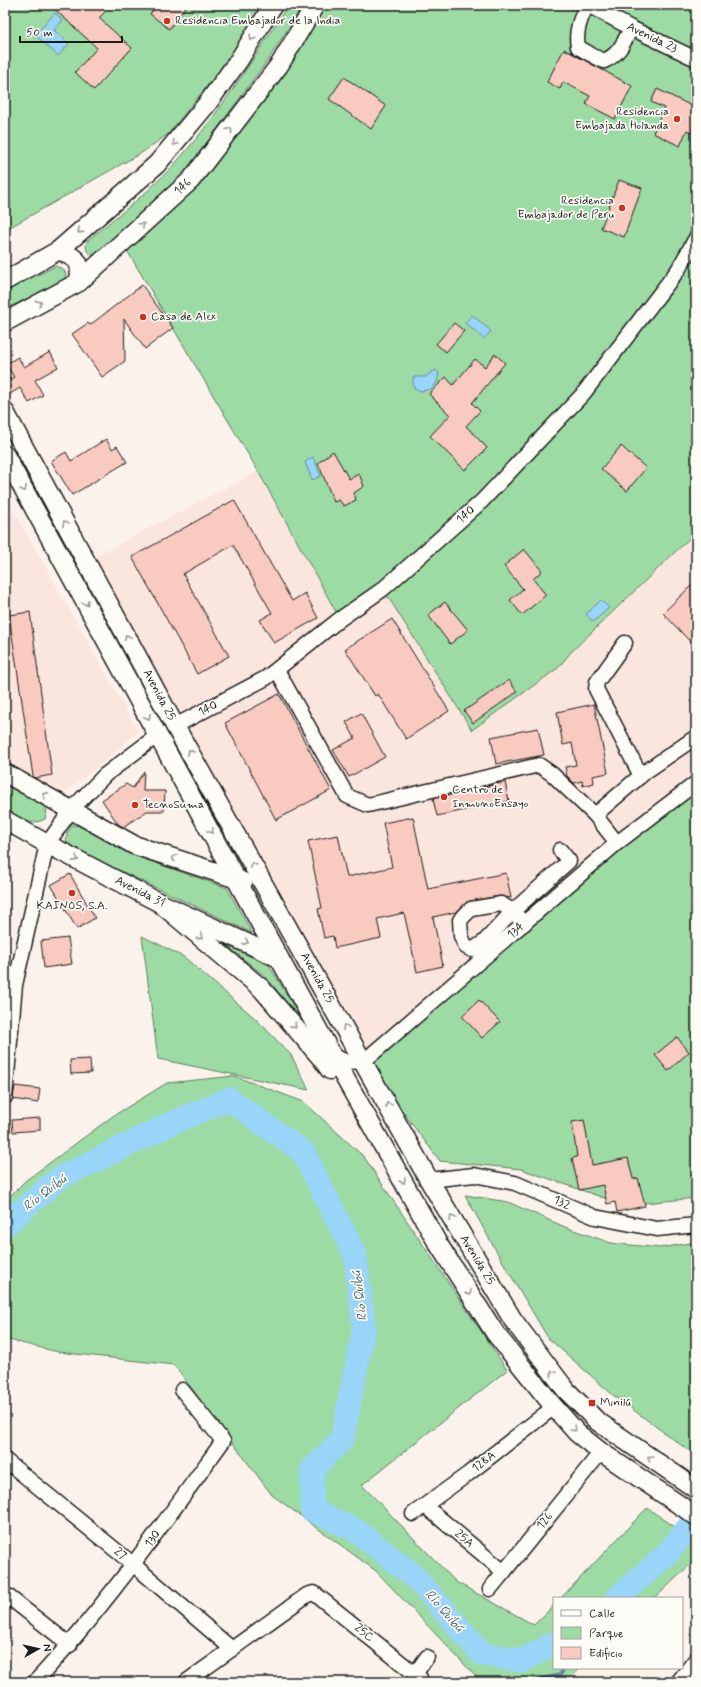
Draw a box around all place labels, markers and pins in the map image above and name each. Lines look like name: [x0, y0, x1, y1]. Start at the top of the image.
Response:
place label: Residencia Embajador de la India: [175, 13, 341, 29]
marker: Residencia Embajador de la India: [162, 16, 172, 26]
place label: Residencia Embajada Holanda: [575, 104, 669, 134]
marker: Residencia Embajada Holanda: [672, 114, 682, 124]
place label: Residencia Embajador de Peru: [517, 193, 615, 223]
marker: Residencia Embajador de Peru: [617, 203, 627, 213]
place label: Casa de Alex: [151, 309, 216, 325]
marker: Casa de Alex: [138, 312, 148, 322]
place label: Centro de InmunoEnsayo: [452, 782, 529, 812]
marker: Centro de InmunoEnsayo: [439, 792, 449, 802]
place label: TecnoSuma: [143, 797, 204, 813]
marker: TecnoSuma: [130, 800, 140, 810]
marker: KAINOS, S.A.: [67, 888, 77, 898]
place label: KAINOS, S.A.: [37, 898, 107, 914]
place label: Minilú: [600, 1395, 631, 1411]
marker: Minilú: [587, 1398, 597, 1408]

